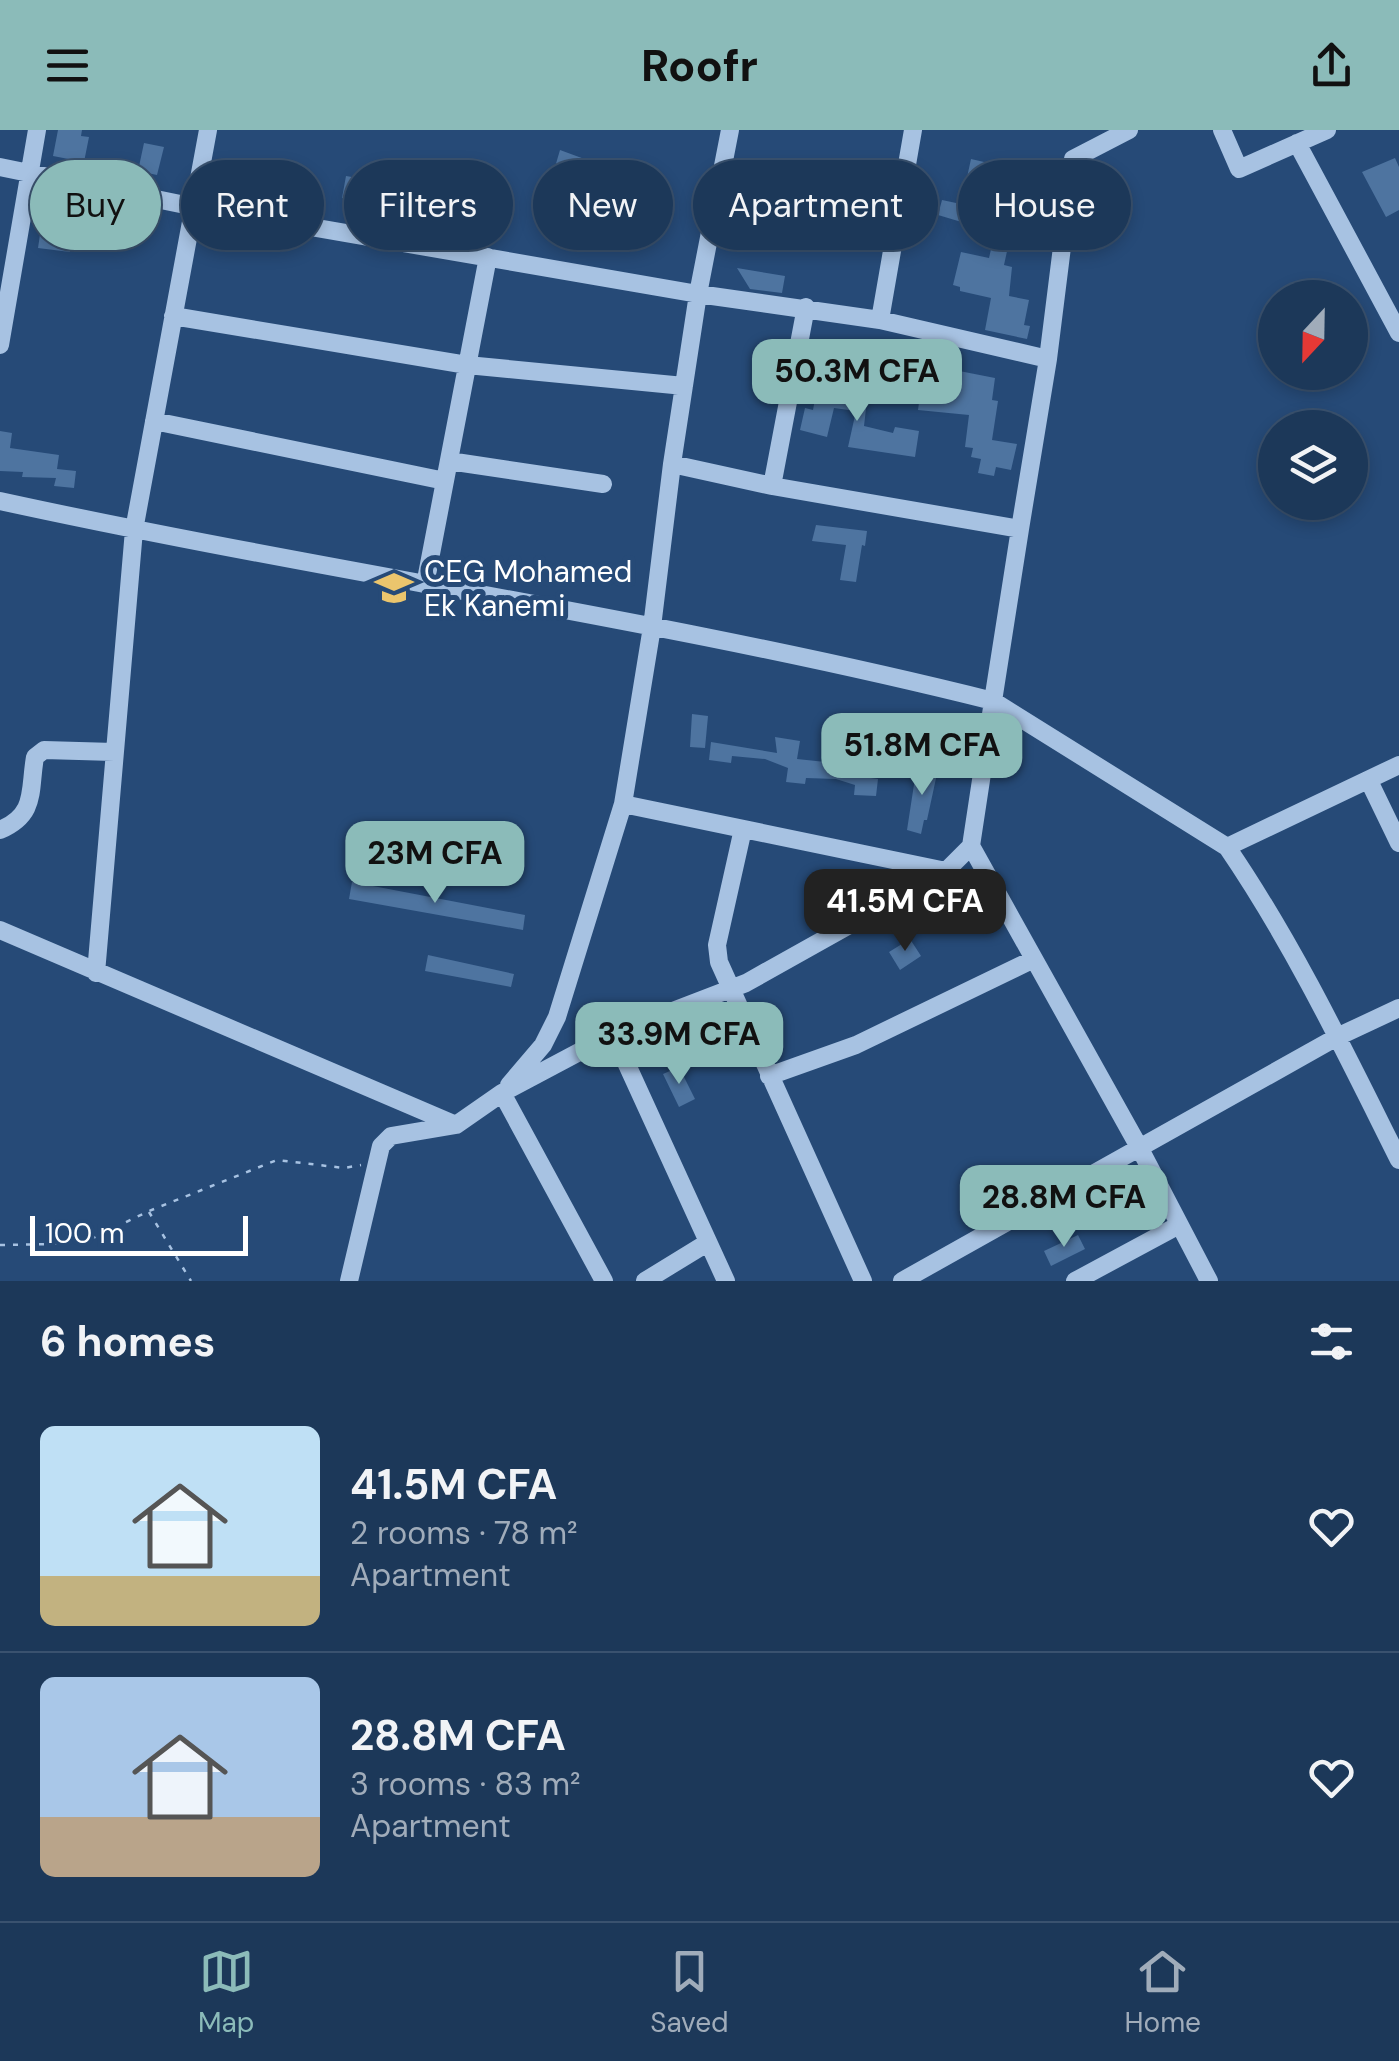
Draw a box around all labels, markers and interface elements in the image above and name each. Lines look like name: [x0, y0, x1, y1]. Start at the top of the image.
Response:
text: Roofr: [641, 36, 758, 95]
icon: menu: [40, 38, 95, 93]
icon: share: [1304, 38, 1359, 93]
chip: Buy: [30, 160, 161, 250]
chip: Rent: [181, 160, 324, 250]
chip: Filters: [344, 160, 513, 250]
chip: New: [533, 160, 673, 250]
chip: Apartment: [693, 160, 938, 250]
chip: House: [958, 160, 1131, 250]
north arrow: [1258, 280, 1368, 390]
map controls: [1258, 280, 1368, 520]
pin: 50.3M CFA: [743, 339, 971, 424]
text: 50.3M CFA: [774, 350, 940, 392]
button: layers: [1258, 410, 1368, 520]
place label: CEG Mohamed Ek Kanemi: [424, 552, 632, 625]
school or university icon: CEG Mohamed Ek Kanemi: [373, 567, 415, 609]
pin: 51.8M CFA: [808, 713, 1036, 798]
text: 51.8M CFA: [843, 724, 1001, 766]
pin: 23M CFA: [343, 821, 527, 906]
text: 23M CFA: [367, 832, 503, 874]
pin: 41.5M CFA: [791, 869, 1019, 954]
text: 41.5M CFA: [826, 880, 984, 922]
pin: 33.9M CFA: [565, 1002, 793, 1087]
text: 33.9M CFA: [597, 1013, 761, 1055]
pin: 28.8M CFA: [950, 1165, 1178, 1250]
text: 28.8M CFA: [982, 1176, 1146, 1218]
scale bar: [30, 1211, 248, 1256]
text: 100 m: [45, 1215, 124, 1252]
text: 6 homes: [40, 1314, 215, 1369]
icon: filters: [1304, 1314, 1359, 1369]
text: 41.5M CFA: [350, 1457, 557, 1512]
icon: home: [120, 1466, 240, 1586]
icon: heart: [1304, 1499, 1359, 1554]
text: 2 rooms · 78 m²: [350, 1512, 578, 1554]
text: Apartment: [350, 1554, 511, 1596]
text: 28.8M CFA: [350, 1708, 566, 1763]
icon: home: [120, 1717, 240, 1837]
icon: heart: [1304, 1750, 1359, 1805]
text: 3 rooms · 83 m²: [350, 1763, 581, 1805]
text: Apartment: [350, 1805, 511, 1847]
tab: Map: [198, 1944, 254, 2041]
tab: Saved: [650, 1944, 729, 2041]
tab: Home: [1125, 1944, 1201, 2041]

